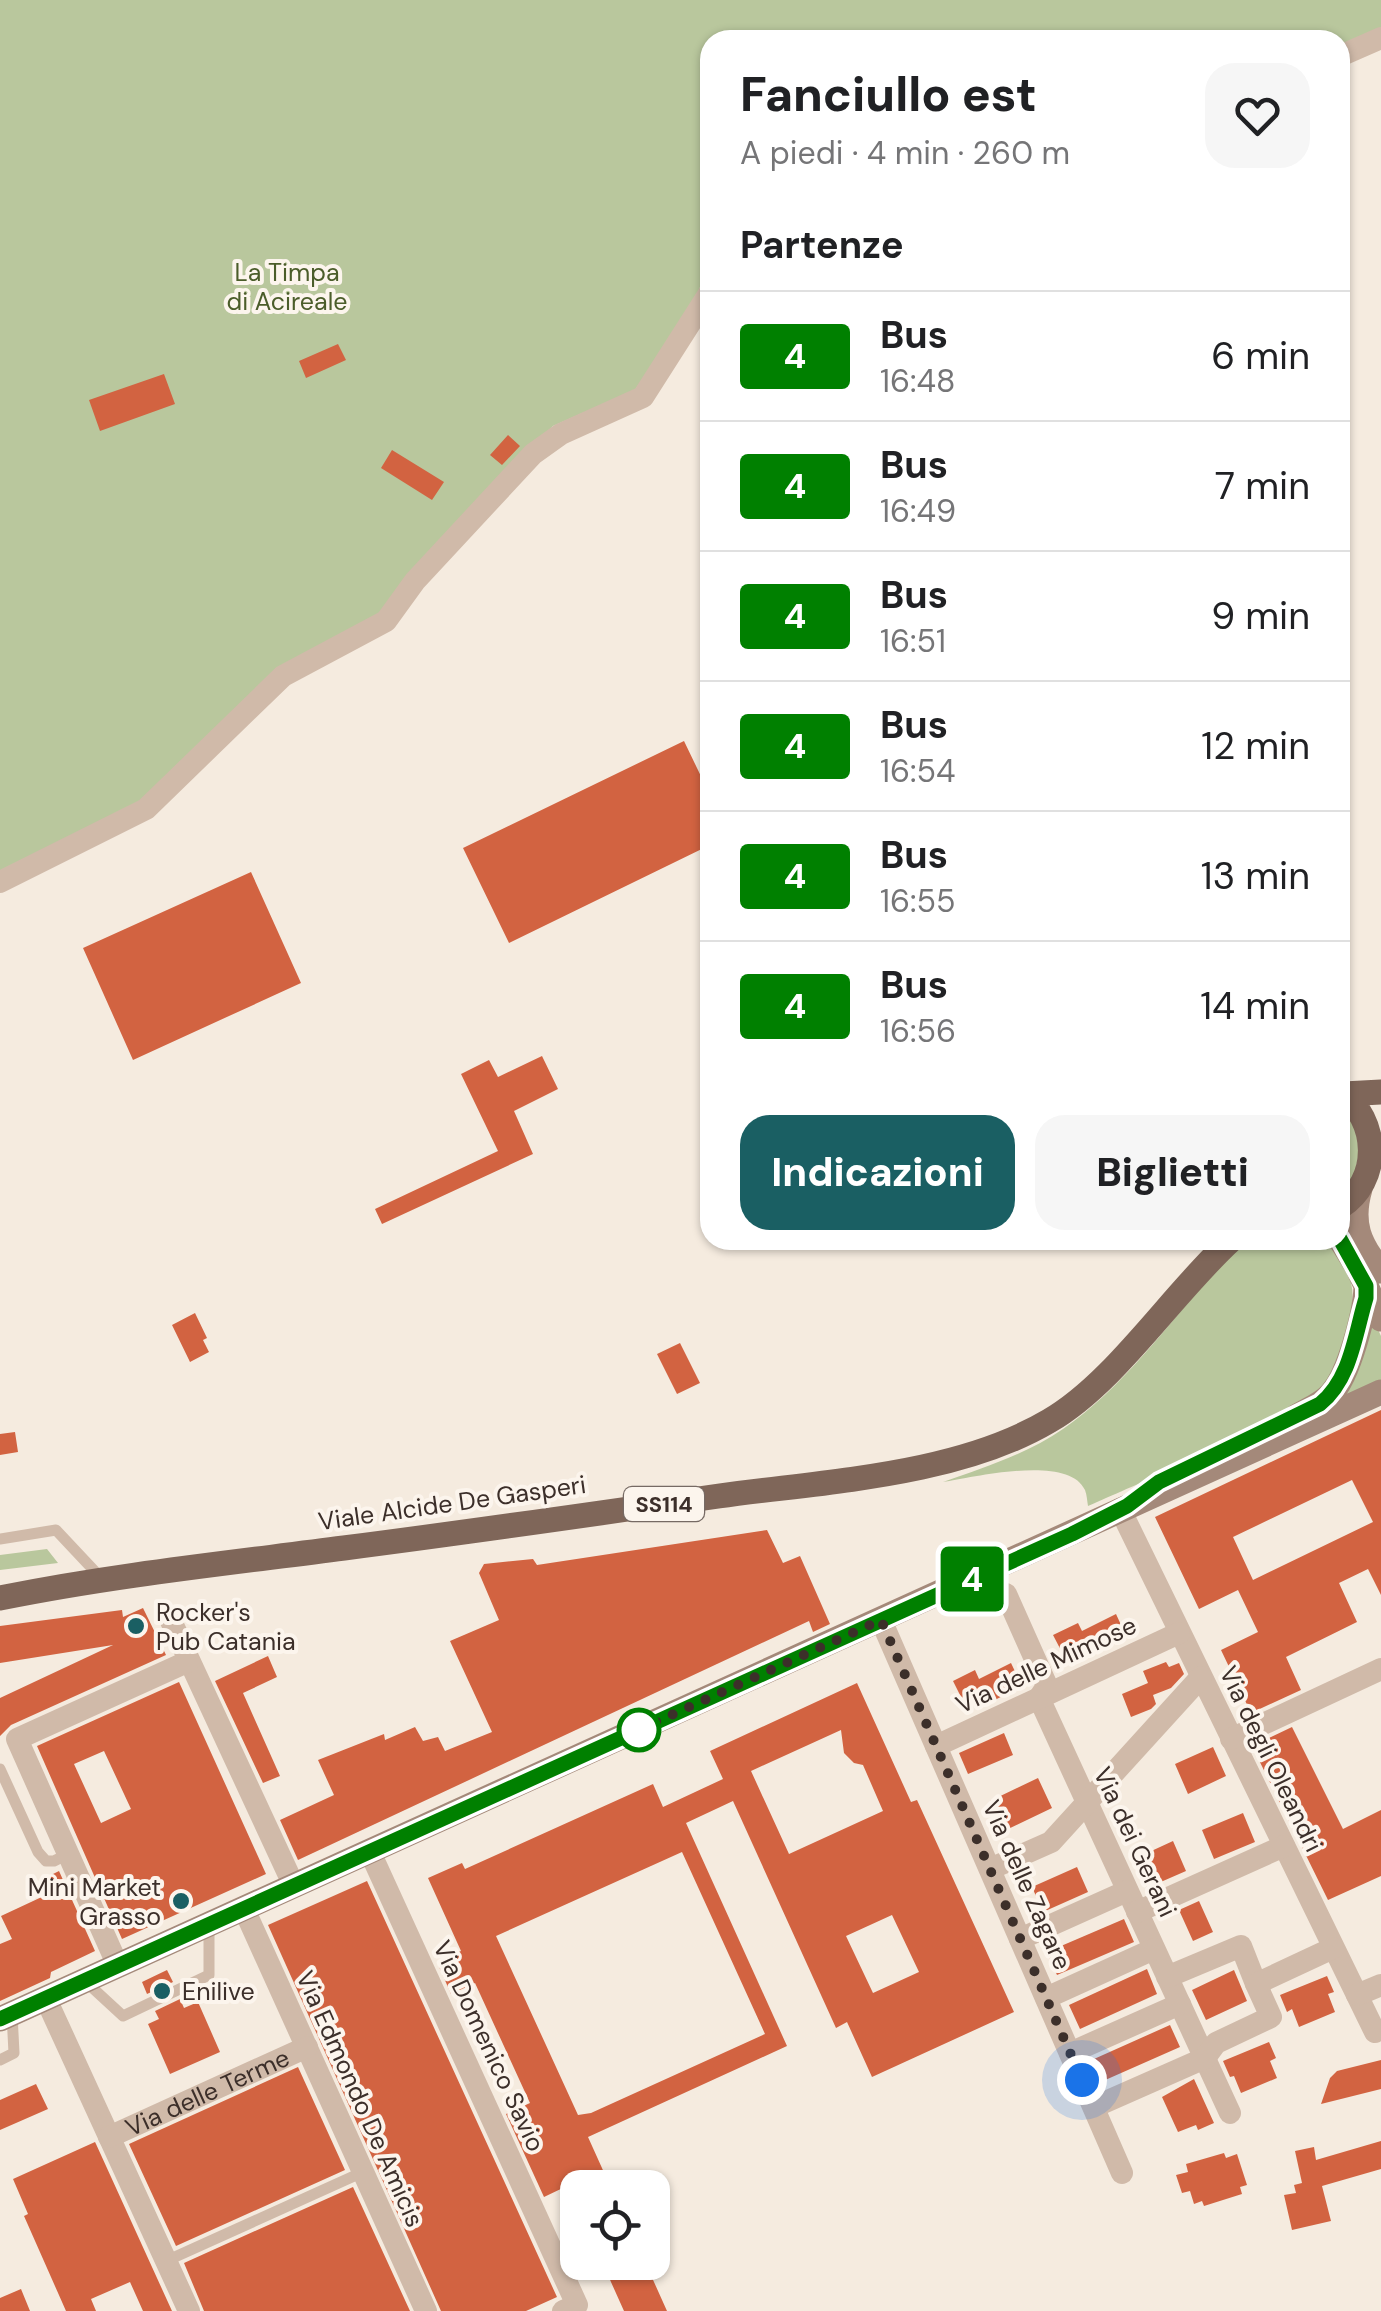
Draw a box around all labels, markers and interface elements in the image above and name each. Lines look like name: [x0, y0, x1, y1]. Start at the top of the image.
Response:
text: Fanciullo est: [740, 63, 1037, 126]
button: heart: [1205, 63, 1310, 168]
text: A piedi · 4 min · 260 m: [740, 132, 1070, 174]
text: Partenze: [740, 220, 904, 270]
park label: La Timpa di Acireale: [227, 256, 347, 318]
text: Bus: [880, 310, 948, 360]
text: 6 min: [1211, 331, 1310, 381]
text: 4: [784, 333, 806, 379]
text: 16:48: [880, 360, 955, 402]
text: Bus: [880, 440, 948, 490]
text: 7 min: [1215, 461, 1310, 511]
text: 4: [784, 463, 806, 509]
text: 16:49: [880, 490, 956, 532]
text: Bus: [880, 570, 948, 620]
text: 9 min: [1211, 591, 1310, 641]
text: 4: [784, 593, 806, 639]
text: 16:51: [880, 620, 946, 662]
text: Bus: [880, 700, 948, 750]
text: 12 min: [1201, 721, 1310, 771]
text: 4: [784, 723, 806, 769]
text: 16:54: [880, 750, 956, 792]
text: Bus: [880, 830, 948, 880]
text: 13 min: [1201, 851, 1310, 901]
text: 4: [784, 853, 806, 899]
text: 16:55: [880, 880, 956, 922]
text: Bus: [880, 960, 948, 1010]
text: 14 min: [1200, 981, 1310, 1031]
text: 4: [784, 983, 806, 1029]
text: 16:56: [880, 1010, 956, 1052]
button: Indicazioni: [740, 1115, 1015, 1230]
button: Biglietti: [1035, 1115, 1310, 1230]
street label: Viale Alcide De Gasperi: [316, 1468, 588, 1538]
road number: SS114: [624, 1487, 704, 1521]
line badge: 4: [940, 1546, 1004, 1612]
text: 4: [961, 1556, 983, 1602]
place label: Rocker's Pub Catania: [156, 1596, 296, 1658]
street label: Via delle Mimose: [950, 1609, 1142, 1721]
marker: Rocker's Pub Catania: [125, 1615, 147, 1637]
street label: Via degli Oleandri: [1212, 1661, 1330, 1857]
unlabelled marker: [618, 1709, 660, 1751]
street label: Via dei Gerani: [1086, 1762, 1184, 1922]
street label: Via delle Zagare: [975, 1795, 1079, 1975]
place label: Mini Market Grasso: [28, 1871, 161, 1933]
marker: Mini Market Grasso: [170, 1890, 192, 1912]
street label: Via Domenico Savio: [426, 1935, 552, 2157]
street label: Via Edmondo De Amicis: [289, 1966, 431, 2232]
place label: Enilive: [182, 1975, 255, 2008]
marker: Enilive: [151, 1980, 173, 2002]
street label: Via delle Terme: [120, 2041, 295, 2144]
your location: [1057, 2055, 1107, 2105]
map controls: [560, 2170, 670, 2280]
button: locate: [560, 2170, 670, 2280]

